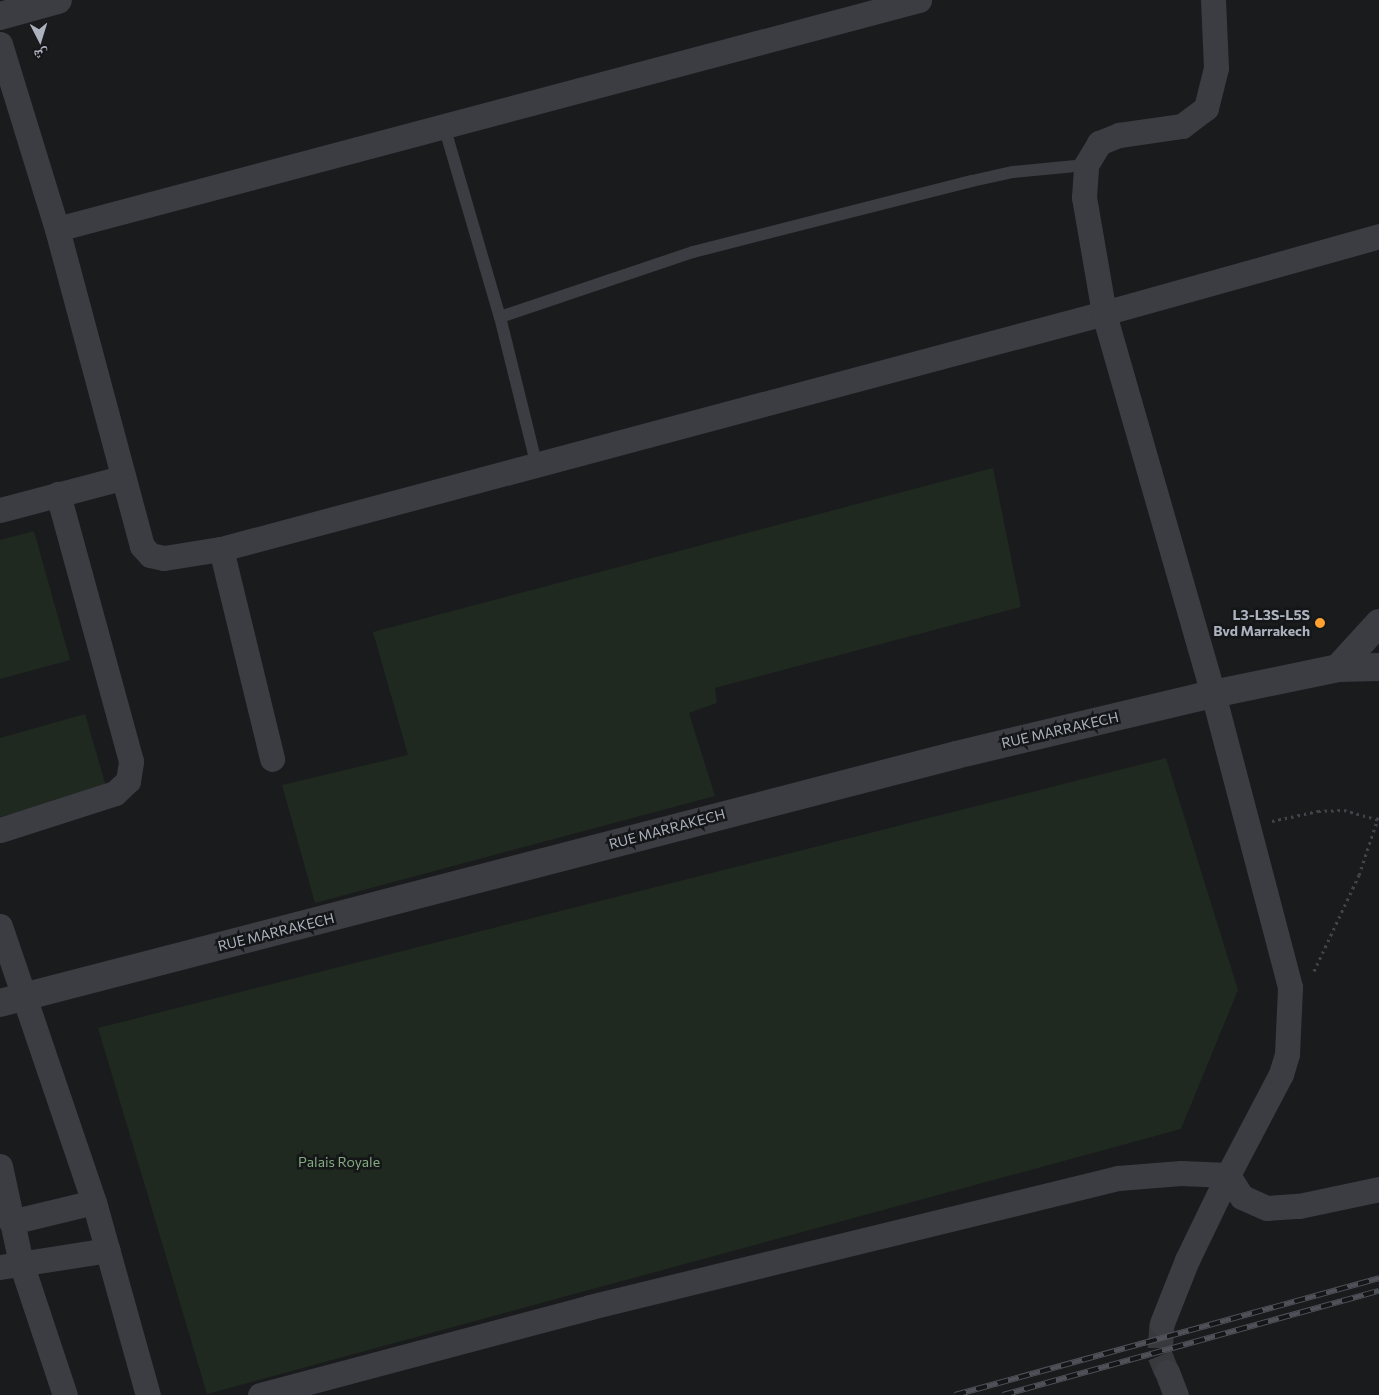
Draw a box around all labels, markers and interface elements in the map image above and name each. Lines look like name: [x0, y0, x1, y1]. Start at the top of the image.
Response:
north arrow: [15, 15, 65, 65]
text: ش: [33, 46, 50, 65]
place label: L3-L3S-L5S Bvd Marrakech: [1213, 607, 1310, 640]
marker: L3-L3S-L5S Bvd Marrakech: [1314, 617, 1326, 629]
street label: RUE MARRAKECH: [1000, 708, 1120, 752]
street label: RUE MARRAKECH: [607, 805, 727, 853]
street label: RUE MARRAKECH: [216, 909, 336, 955]
park label: Palais Royale: [298, 1154, 380, 1170]

